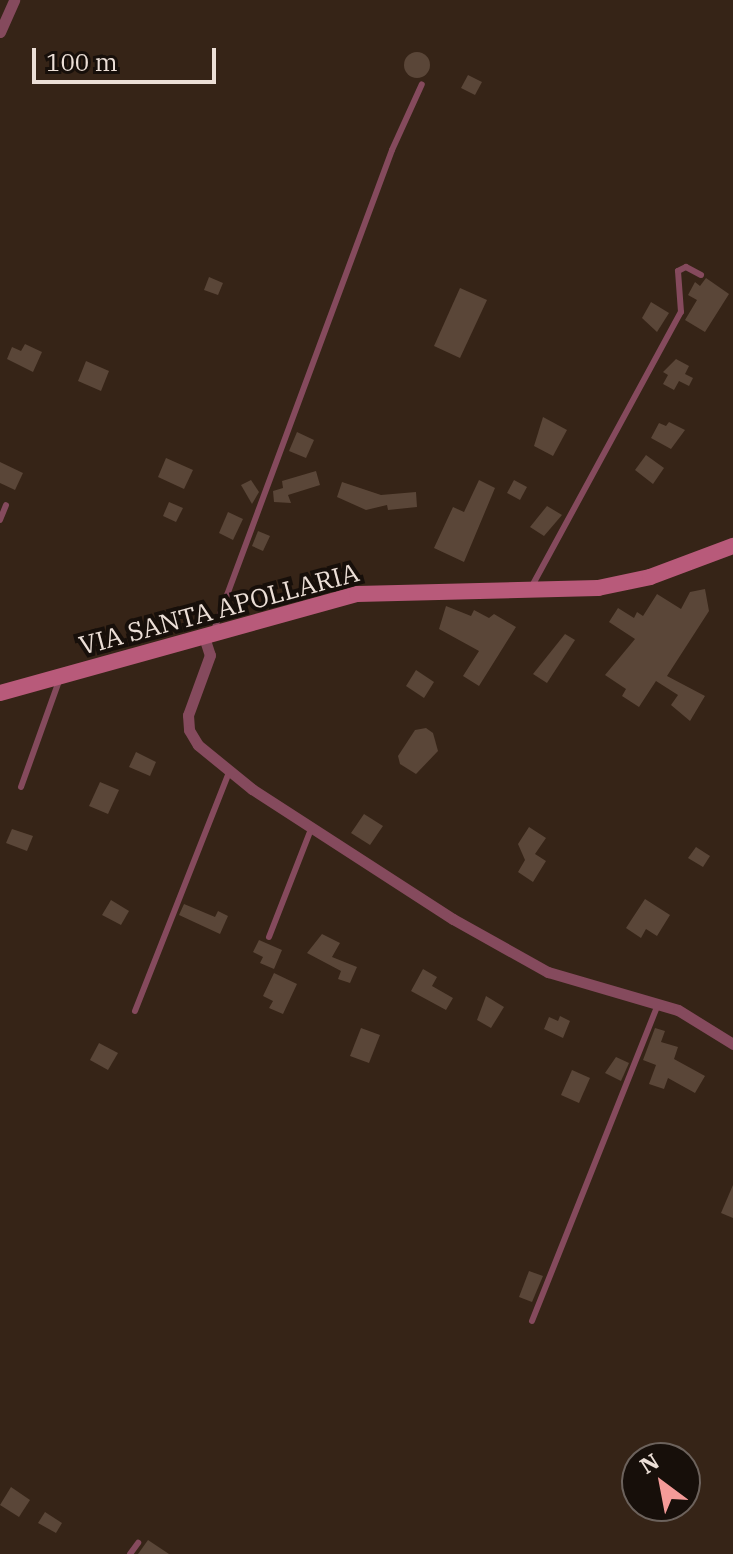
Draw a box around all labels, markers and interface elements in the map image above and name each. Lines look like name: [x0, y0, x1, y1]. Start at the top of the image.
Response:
scale bar: [36, 32, 220, 82]
text: 100 m: [46, 46, 118, 78]
street label: VIA SANTA APOLLARIA: [76, 557, 362, 661]
north arrow: [621, 1442, 701, 1522]
text: N: [634, 1446, 664, 1480]

